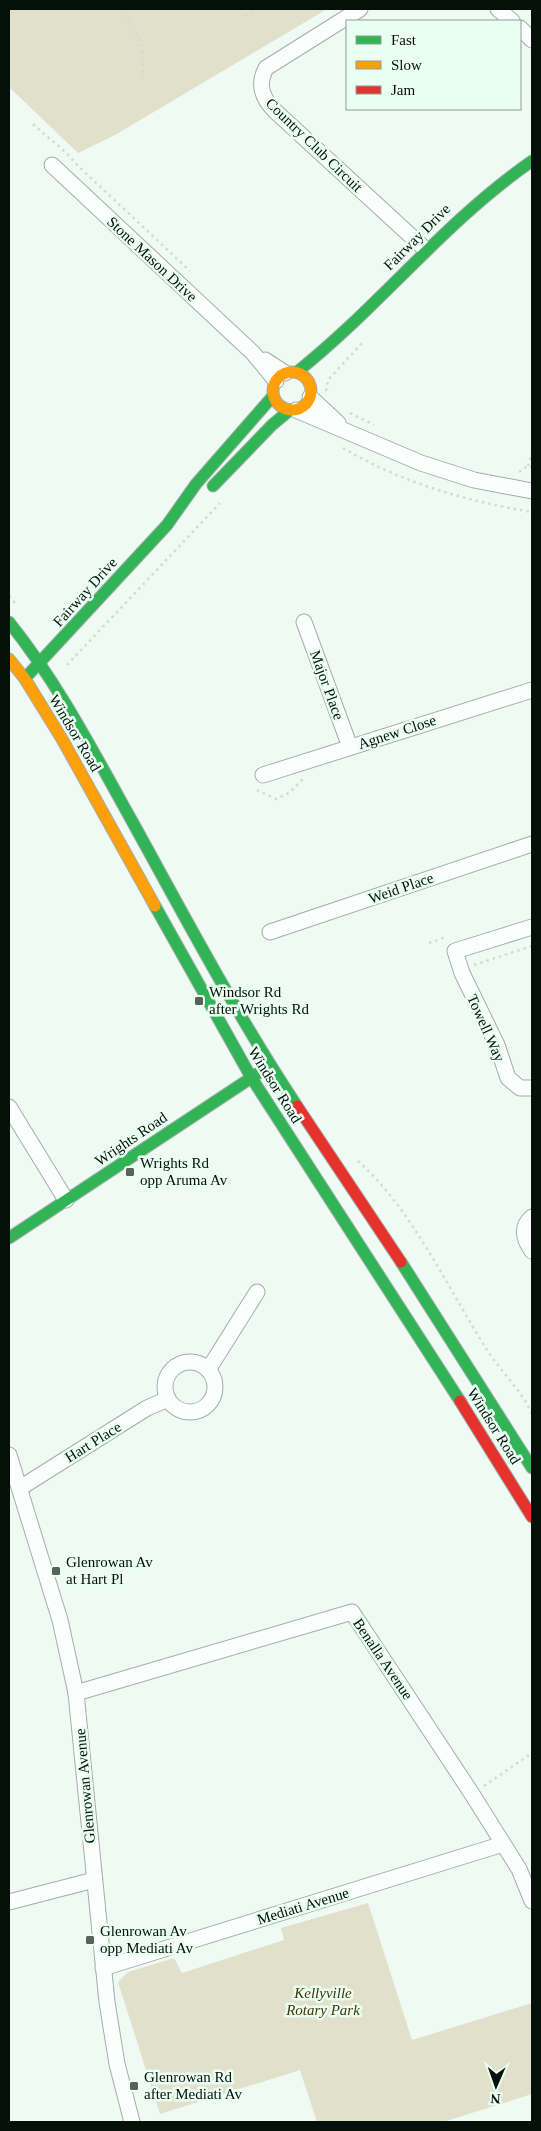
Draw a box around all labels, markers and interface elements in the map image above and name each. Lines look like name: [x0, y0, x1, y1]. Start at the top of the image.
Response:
legend: [346, 20, 521, 110]
text: Fast: [391, 32, 417, 48]
text: Slow: [391, 57, 422, 73]
text: Jam: [391, 82, 415, 98]
street label: Country Club Circuit: [263, 95, 366, 196]
street label: Fairway Drive: [381, 200, 454, 273]
street label: Stone Mason Drive: [104, 213, 200, 305]
street label: Fairway Drive: [50, 554, 120, 630]
street label: Major Place: [307, 648, 347, 722]
street label: Windsor Road: [46, 692, 104, 775]
street label: Agnew Close: [356, 712, 438, 752]
street label: Weid Place: [366, 869, 436, 907]
place label: Windsor Rd after Wrights Rd: [209, 984, 309, 1017]
street label: Towell Way: [464, 992, 508, 1065]
marker: Windsor Rd after Wrights Rd: [193, 995, 205, 1007]
street label: Windsor Road: [245, 1044, 305, 1126]
street label: Wrights Road: [92, 1109, 170, 1169]
place label: Wrights Rd opp Aruma Av: [140, 1155, 228, 1188]
marker: Wrights Rd opp Aruma Av: [124, 1166, 136, 1178]
street label: Windsor Road: [464, 1385, 524, 1467]
street label: Hart Place: [62, 1418, 124, 1465]
place label: Glenrowan Av at Hart Pl: [66, 1554, 153, 1587]
marker: Glenrowan Av at Hart Pl: [50, 1565, 62, 1577]
street label: Benalla Avenue: [350, 1615, 416, 1703]
street label: Glenrowan Avenue: [72, 1728, 98, 1844]
street label: Mediati Avenue: [255, 1884, 351, 1928]
place label: Glenrowan Av opp Mediati Av: [100, 1923, 194, 1956]
marker: Glenrowan Av opp Mediati Av: [84, 1934, 96, 1946]
park label: Kellyville Rotary Park: [285, 1985, 360, 2018]
north arrow: [471, 2061, 521, 2111]
place label: Glenrowan Rd after Mediati Av: [144, 2069, 243, 2102]
marker: Glenrowan Rd after Mediati Av: [128, 2080, 140, 2092]
text: N: [490, 2091, 501, 2106]

